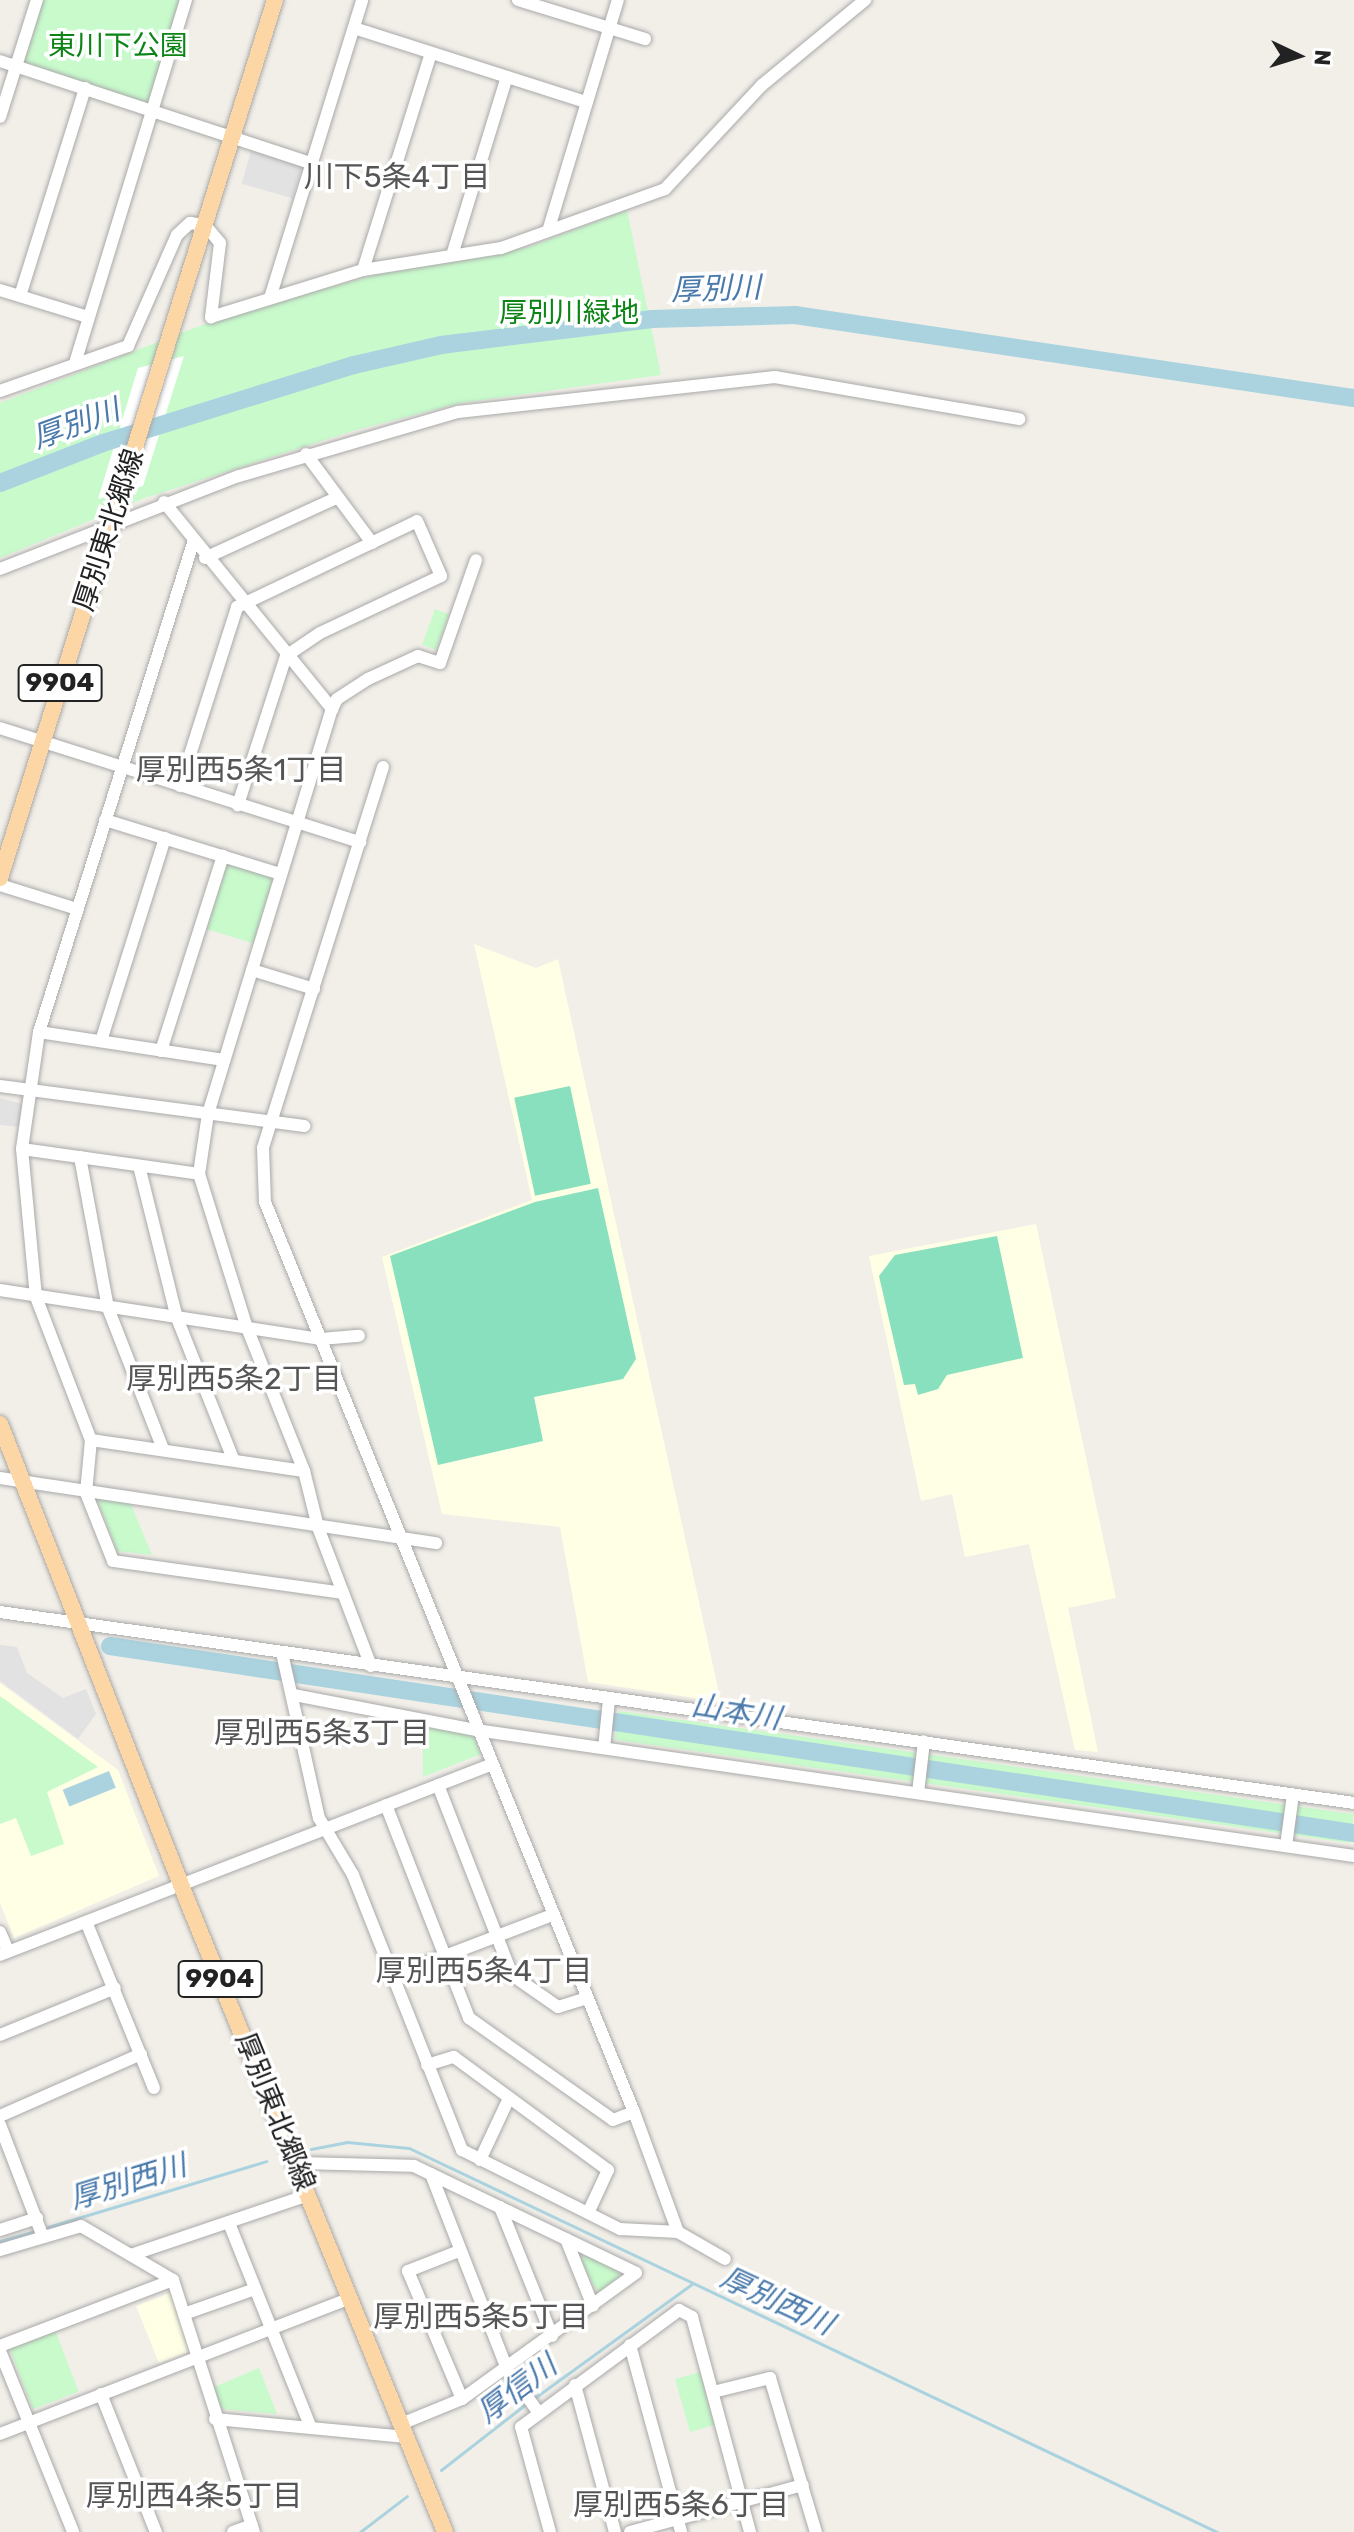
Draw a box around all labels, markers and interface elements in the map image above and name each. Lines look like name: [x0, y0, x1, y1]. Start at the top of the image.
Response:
north arrow: [1258, 16, 1338, 96]
park label: 東川下公園: [48, 29, 188, 63]
text: N: [1308, 49, 1336, 67]
district label: 川下5条4丁目: [304, 159, 490, 195]
water label: 厚別川: [670, 269, 762, 309]
park label: 厚別川緑地: [499, 296, 639, 330]
water label: 厚別川: [28, 392, 124, 456]
street label: 厚別東北郷線: [67, 445, 151, 615]
road number: 9904: [16, 661, 104, 705]
district label: 厚別西5条1丁目: [136, 752, 346, 788]
district label: 厚別西5条2丁目: [126, 1361, 342, 1397]
water label: 山本川: [689, 1687, 783, 1737]
district label: 厚別西5条3丁目: [214, 1715, 430, 1751]
district label: 厚別西5条4丁目: [376, 1953, 592, 1989]
road number: 9904: [176, 1957, 264, 2001]
street label: 厚別東北郷線: [228, 2028, 322, 2196]
water label: 厚別西川: [65, 2147, 191, 2217]
water label: 厚別西川: [715, 2259, 839, 2343]
district label: 厚別西5条5丁目: [373, 2299, 589, 2335]
water label: 厚信川: [470, 2348, 564, 2430]
district label: 厚別西4条5丁目: [86, 2478, 302, 2514]
district label: 厚別西5条6丁目: [573, 2487, 789, 2523]

